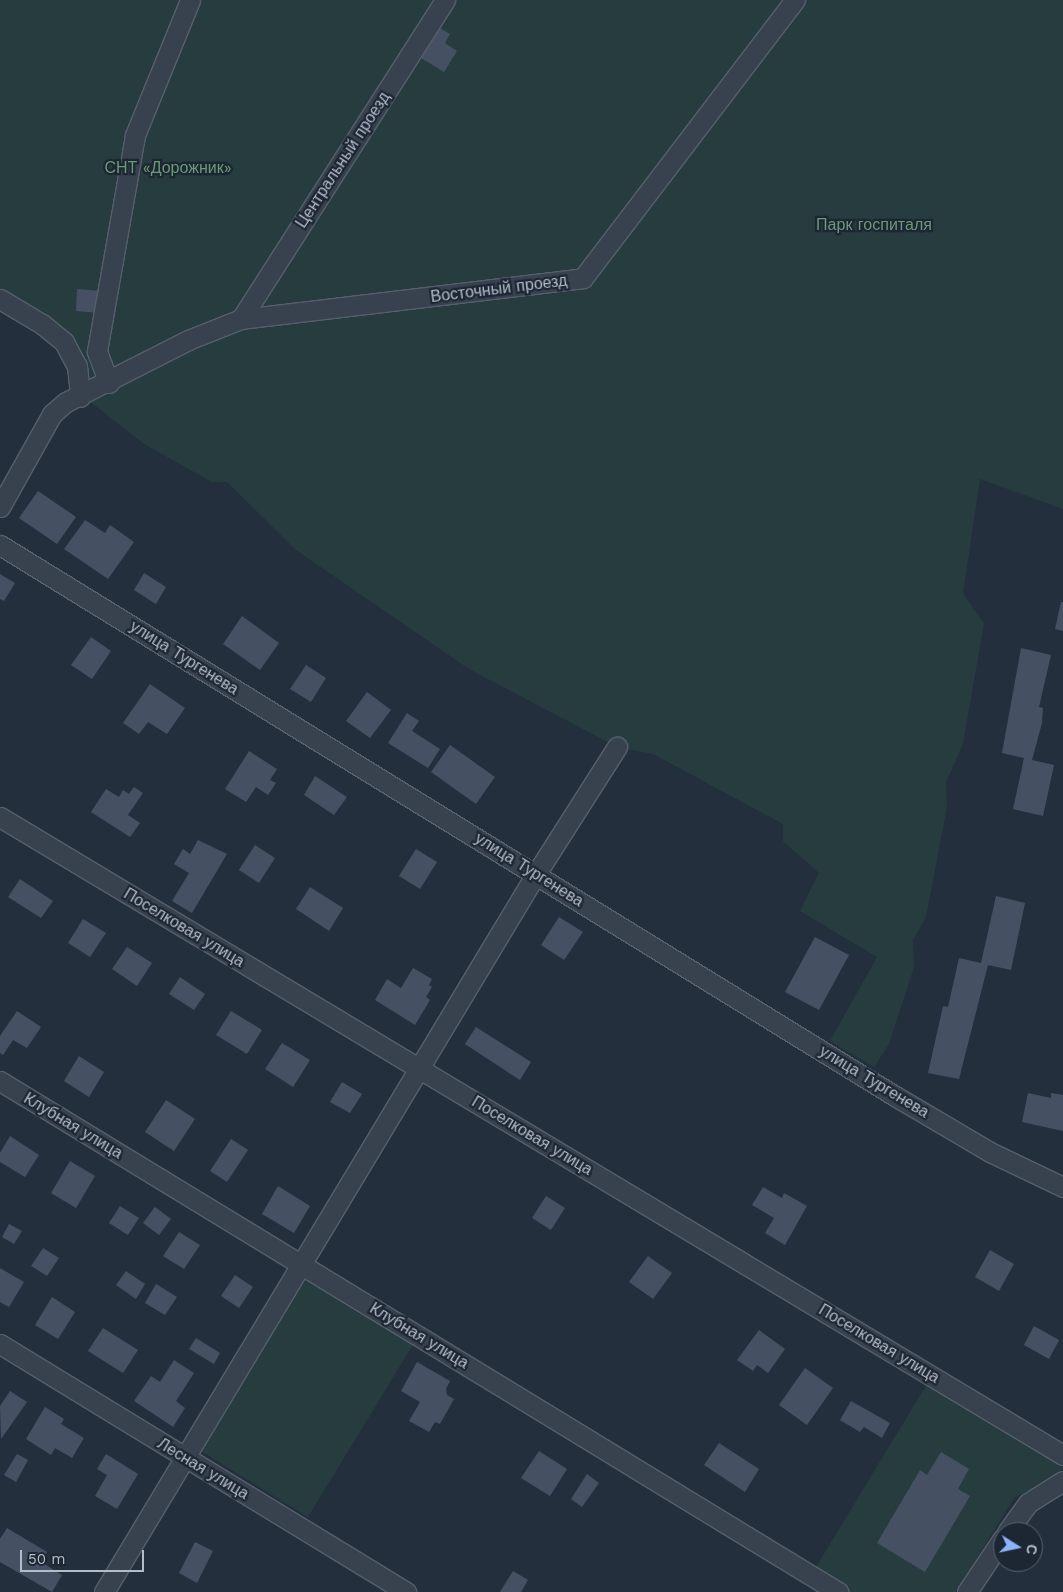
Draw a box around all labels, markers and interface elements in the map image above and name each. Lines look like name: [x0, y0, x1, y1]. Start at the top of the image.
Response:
street label: Центральный проезд: [292, 88, 394, 232]
park label: СНТ «Дорожник»: [104, 158, 232, 178]
park label: Парк госпиталя: [816, 215, 932, 235]
street label: Восточный проезд: [430, 271, 568, 307]
street label: улица Тургенева: [126, 617, 242, 699]
street label: улица Тургенева: [471, 829, 587, 911]
street label: Поселковая улица: [120, 884, 248, 972]
street label: улица Тургенева: [816, 1042, 932, 1122]
street label: Клубная улица: [20, 1089, 126, 1163]
street label: Поселковая улица: [468, 1092, 596, 1180]
street label: Клубная улица: [366, 1299, 472, 1373]
street label: Поселковая улица: [815, 1300, 943, 1388]
street label: Лесная улица: [154, 1434, 252, 1504]
north arrow: [993, 1522, 1043, 1572]
scale bar: [22, 1540, 146, 1572]
text: С: [1023, 1543, 1041, 1556]
text: 50 m: [28, 1550, 65, 1568]

